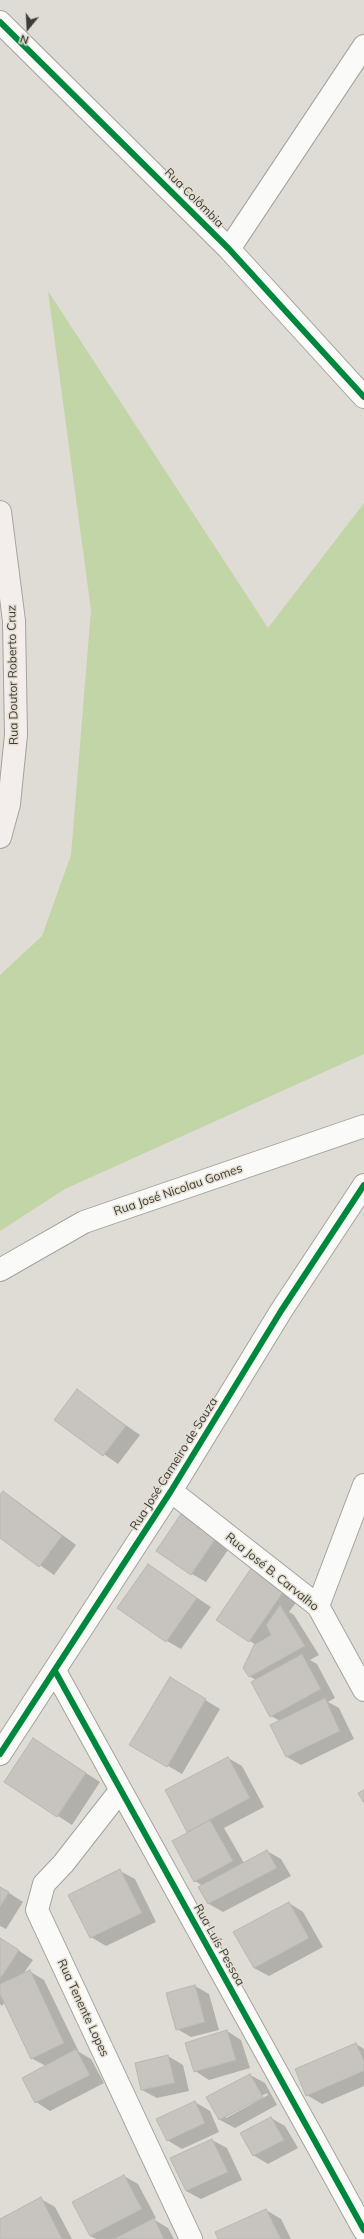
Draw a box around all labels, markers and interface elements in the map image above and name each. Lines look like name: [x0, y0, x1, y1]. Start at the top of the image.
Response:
north arrow: [8, 8, 48, 48]
text: N: [18, 31, 30, 47]
street label: Rua Colômbia: [161, 165, 227, 231]
street label: Rua Doutor Roberto Cruz: [5, 605, 21, 745]
street label: Rua José Nicolau Gomes: [112, 1161, 244, 1219]
street label: Rua José Carneiro de Souza: [127, 1395, 221, 1533]
street label: Rua José B. Carvalho: [222, 1530, 322, 1614]
street label: Rua Luís Pessoa: [191, 1902, 247, 1988]
street label: Rua Tenente Lopes: [54, 1957, 112, 2059]

